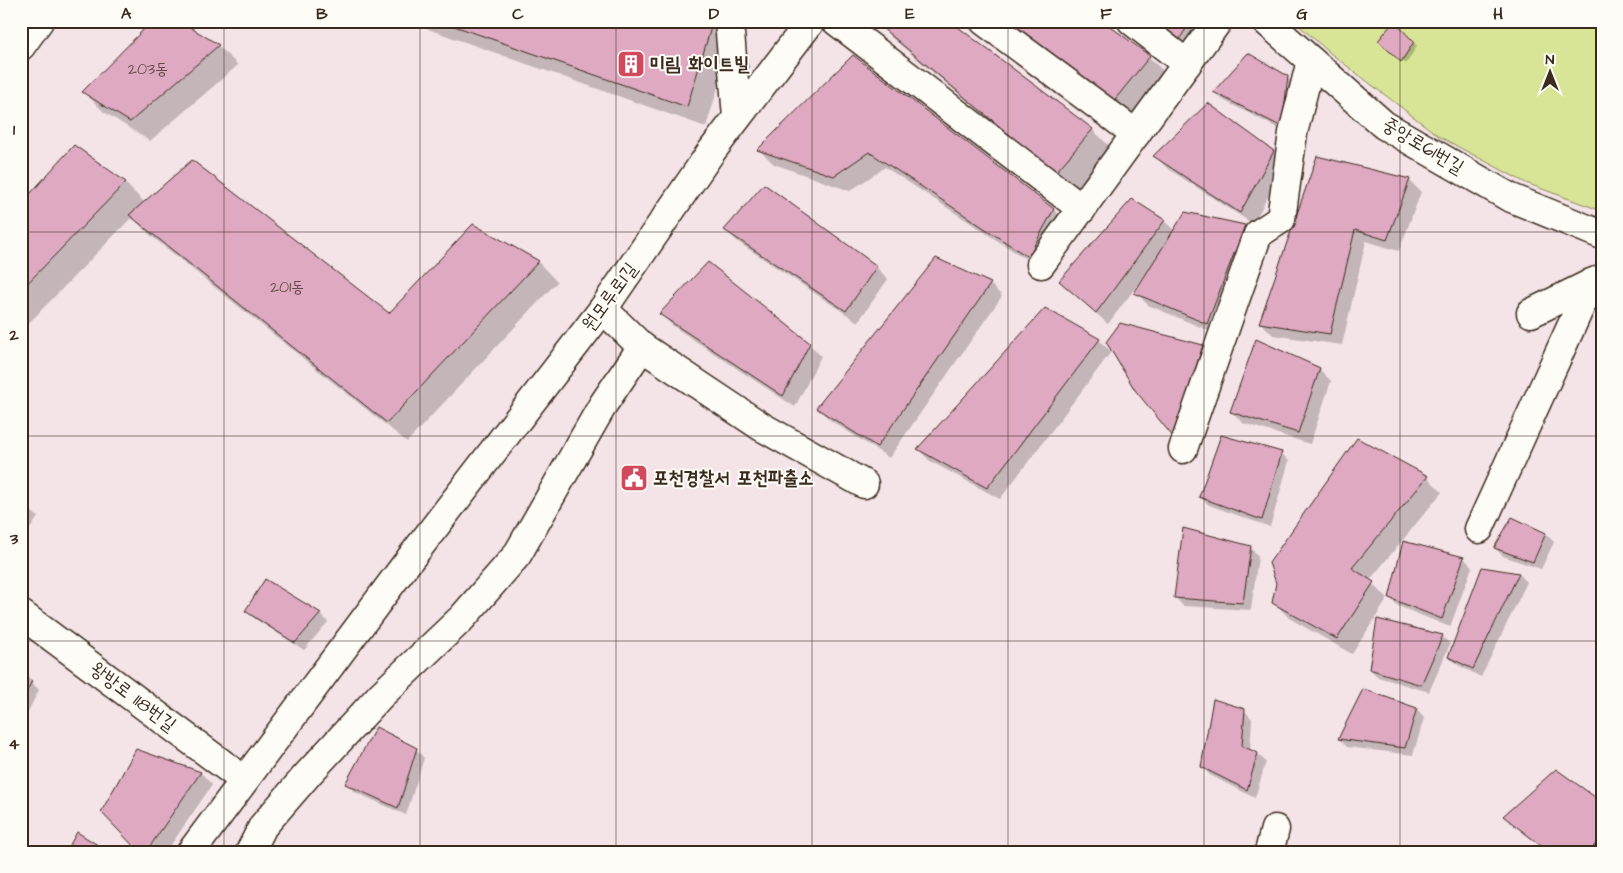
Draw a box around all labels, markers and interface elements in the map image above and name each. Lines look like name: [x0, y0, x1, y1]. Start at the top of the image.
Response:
text: A: [121, 3, 132, 25]
text: B: [316, 3, 328, 25]
text: C: [512, 3, 524, 25]
text: D: [709, 3, 720, 25]
text: E: [905, 3, 915, 25]
text: F: [1100, 3, 1112, 25]
text: G: [1296, 3, 1308, 25]
text: H: [1493, 3, 1503, 25]
north arrow: [1526, 48, 1576, 98]
building icon: 미림 화이트빌: [616, 49, 646, 79]
text: N: [1546, 50, 1555, 70]
place label: 미림 화이트빌: [650, 51, 750, 78]
house number: 203동: [128, 58, 168, 80]
street label: 중앙로61번길: [1377, 111, 1469, 181]
text: 1: [13, 119, 16, 141]
street label: 원모루로1길: [576, 257, 644, 337]
house number: 201동: [270, 276, 304, 298]
text: 2: [8, 324, 19, 346]
public building icon: 포천경찰서 포천파출소: [619, 463, 649, 493]
place label: 포천경찰서 포천파출소: [653, 465, 814, 492]
text: 3: [9, 528, 19, 550]
street label: 왕방로 118번길: [84, 656, 182, 738]
text: 4: [9, 733, 20, 755]

